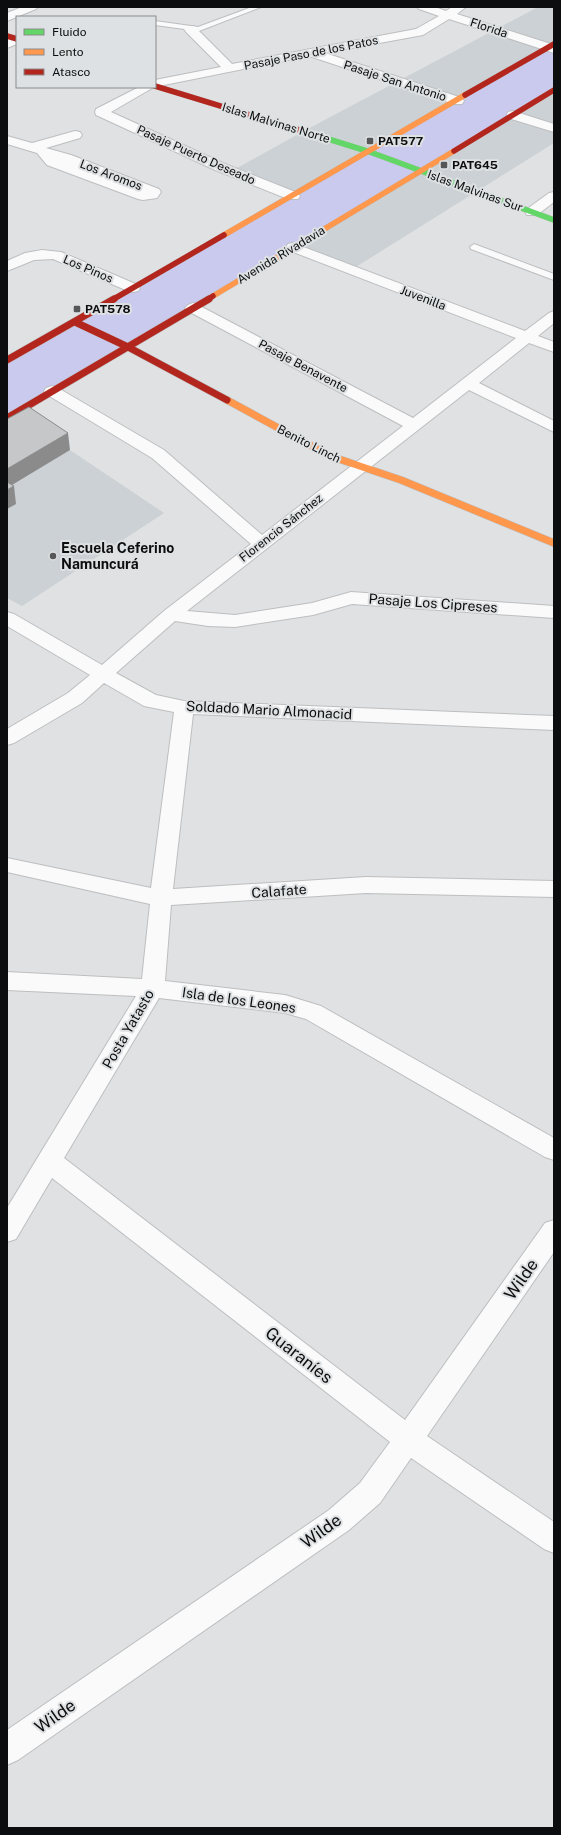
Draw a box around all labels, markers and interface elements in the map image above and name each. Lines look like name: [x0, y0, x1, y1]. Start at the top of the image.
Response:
street label: Florida: [468, 15, 510, 41]
legend: [16, 16, 156, 88]
text: Fluido: [52, 25, 87, 39]
street label: Pasaje Paso de los Patos: [243, 33, 379, 73]
text: Lento: [52, 45, 84, 59]
street label: Pasaje San Antonio: [342, 58, 448, 104]
text: Atasco: [52, 65, 91, 79]
street label: Islas Malvinas Norte: [220, 100, 332, 146]
street label: Pasaje Puerto Deseado: [135, 123, 258, 188]
place label: PAT577: [378, 134, 423, 148]
marker: PAT577: [365, 136, 375, 146]
street label: Los Aromos: [78, 157, 144, 193]
place label: PAT645: [452, 158, 498, 172]
marker: PAT645: [439, 160, 449, 170]
street label: Islas Malvinas Sur: [425, 167, 525, 215]
street label: Avenida Rivadavia: [235, 223, 327, 287]
street label: Los Pinos: [61, 252, 115, 286]
street label: Juvenilla: [398, 283, 448, 313]
place label: PAT578: [85, 302, 131, 316]
marker: PAT578: [72, 304, 82, 314]
street label: Pasaje Benavente: [256, 337, 350, 395]
street label: Benito Linch: [275, 422, 343, 466]
street label: Florencio Sánchez: [237, 491, 326, 565]
place label: Escuela Ceferino Namuncurá: [61, 540, 174, 572]
marker: Escuela Ceferino Namuncurá: [48, 551, 58, 561]
street label: Pasaje Los Cipreses: [368, 591, 498, 615]
street label: Soldado Mario Almonacid: [186, 698, 352, 722]
street label: Calafate: [251, 881, 307, 901]
street label: Isla de los Leones: [181, 984, 297, 1016]
street label: Posta Yatasto: [99, 987, 157, 1071]
street label: Wilde: [500, 1255, 542, 1303]
street label: Guaraníes: [261, 1323, 337, 1387]
street label: Wilde: [297, 1510, 345, 1552]
street label: Wilde: [31, 1695, 79, 1737]

